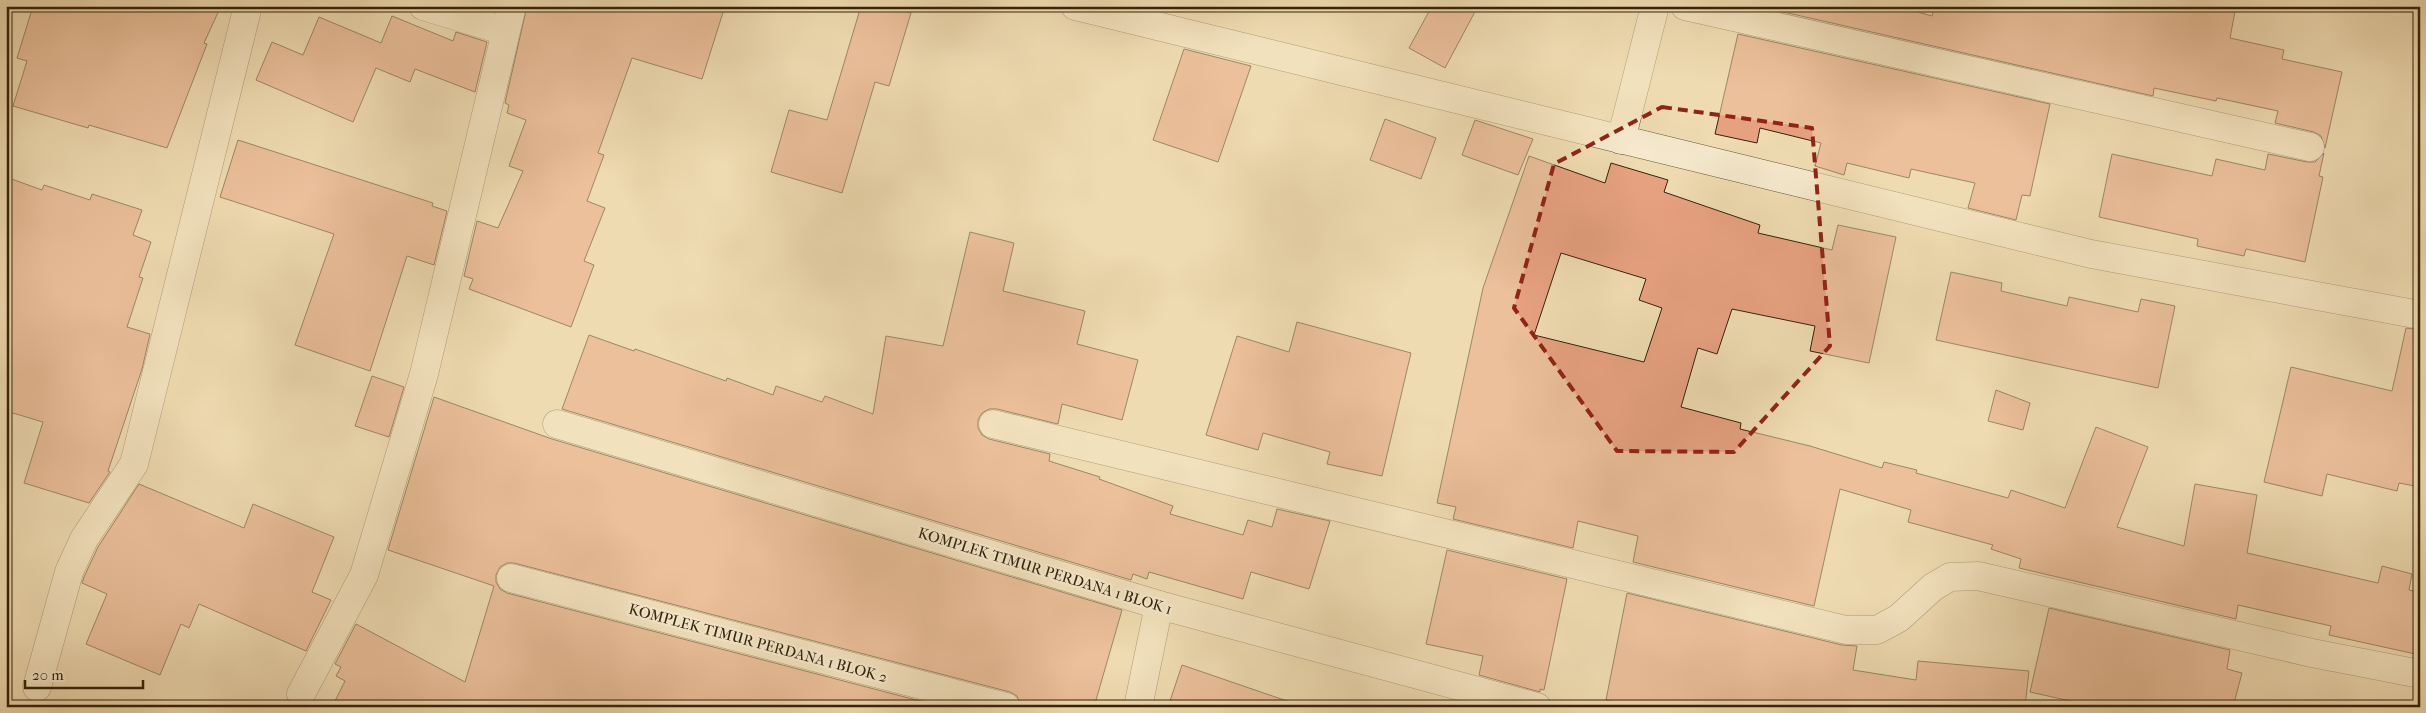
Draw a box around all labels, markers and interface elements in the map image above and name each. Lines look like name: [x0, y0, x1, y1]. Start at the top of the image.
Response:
street label: KOMPLEK TIMUR PERDANA 1 BLOK 1: [916, 524, 1174, 618]
street label: KOMPLEK TIMUR PERDANA 1 BLOK 2: [627, 600, 890, 686]
scale bar: [25, 658, 142, 690]
text: 20 m: [32, 666, 64, 684]

